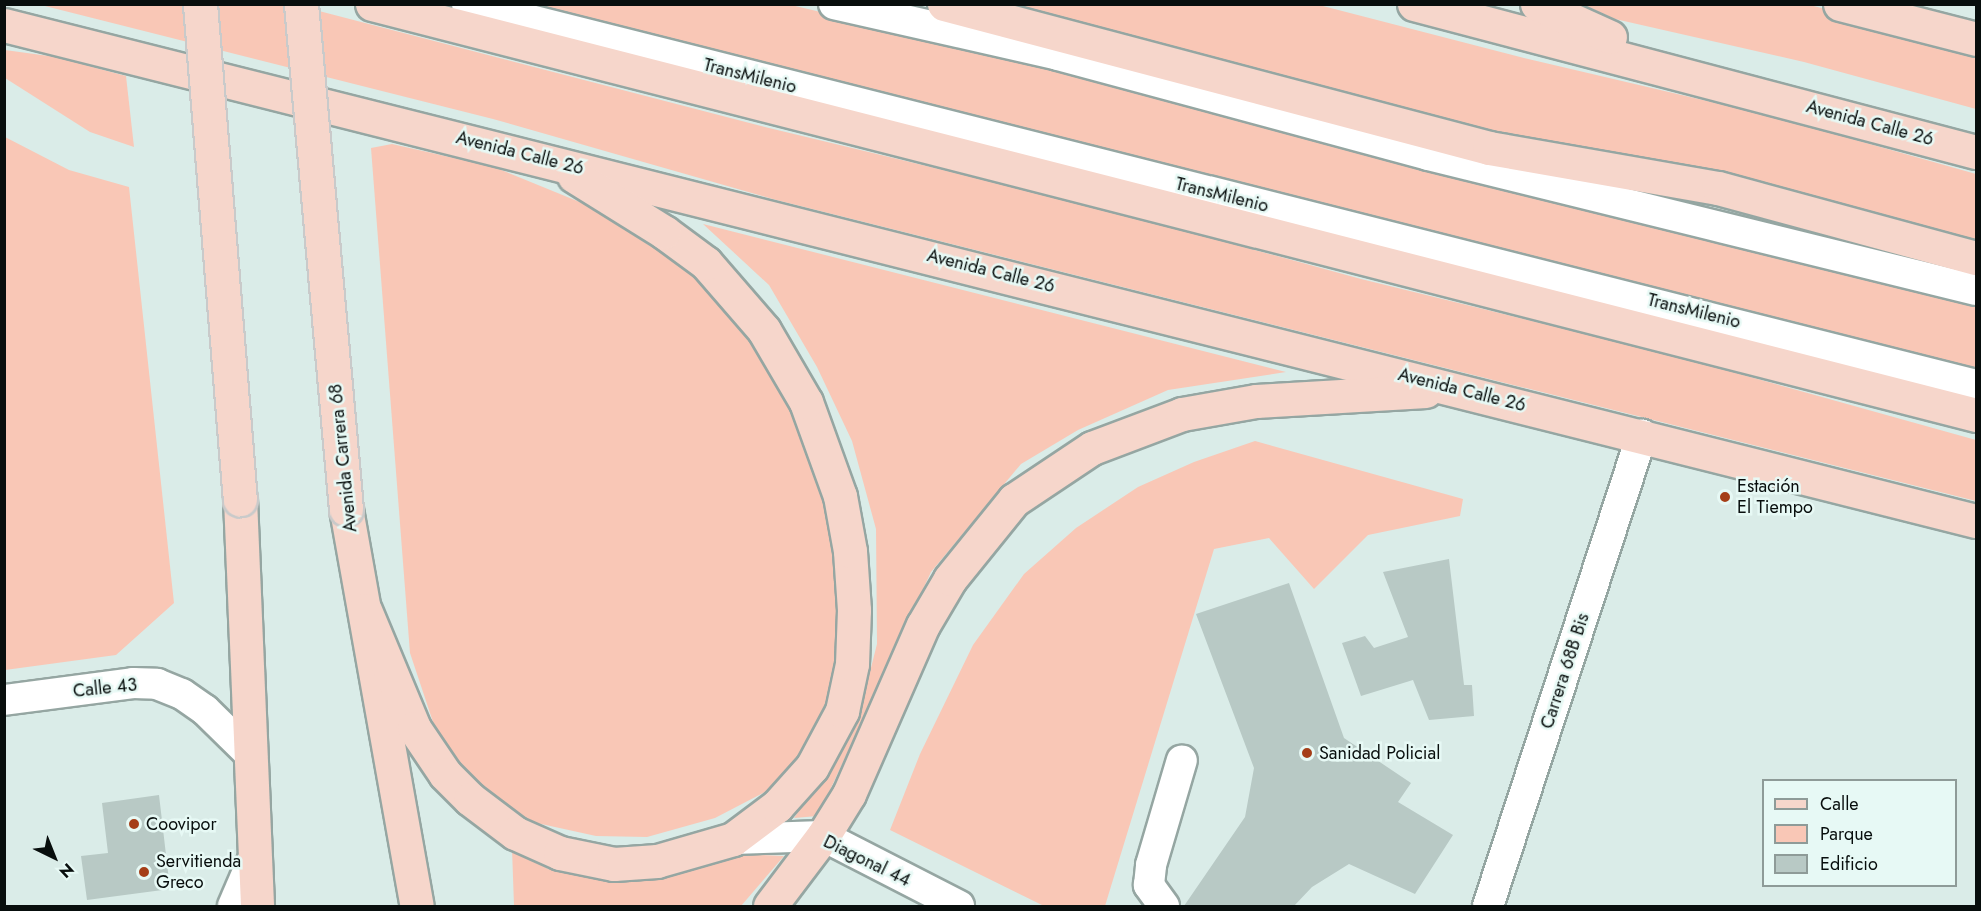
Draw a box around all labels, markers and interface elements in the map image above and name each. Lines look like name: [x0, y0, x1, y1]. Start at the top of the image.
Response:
street label: TransMilenio: [701, 54, 799, 98]
street label: Avenida Calle 26: [1804, 96, 1936, 150]
street label: Avenida Calle 26: [454, 127, 586, 179]
street label: TransMilenio: [1173, 173, 1271, 217]
street label: Avenida Calle 26: [925, 245, 1057, 297]
street label: TransMilenio: [1645, 289, 1743, 333]
street label: Avenida Calle 26: [1396, 364, 1528, 416]
street label: Avenida Carrera 68: [324, 383, 362, 533]
place label: Estación El Tiempo: [1737, 476, 1813, 518]
marker: Estación El Tiempo: [1718, 490, 1732, 504]
street label: Carrera 68B Bis: [1536, 611, 1594, 731]
street label: Calle 43: [72, 674, 138, 702]
place label: Sanidad Policial: [1319, 742, 1440, 764]
marker: Sanidad Policial: [1300, 746, 1314, 760]
legend: [1762, 779, 1957, 887]
text: Calle: [1820, 791, 1859, 817]
place label: Coovipor: [146, 813, 217, 835]
marker: Coovipor: [127, 817, 141, 831]
text: Parque: [1820, 821, 1873, 847]
north arrow: [24, 827, 84, 887]
street label: Diagonal 44: [820, 831, 914, 891]
place label: Servitienda Greco: [156, 851, 241, 894]
text: Edificio: [1820, 851, 1878, 877]
text: N: [54, 858, 79, 883]
marker: Servitienda Greco: [137, 865, 151, 879]

